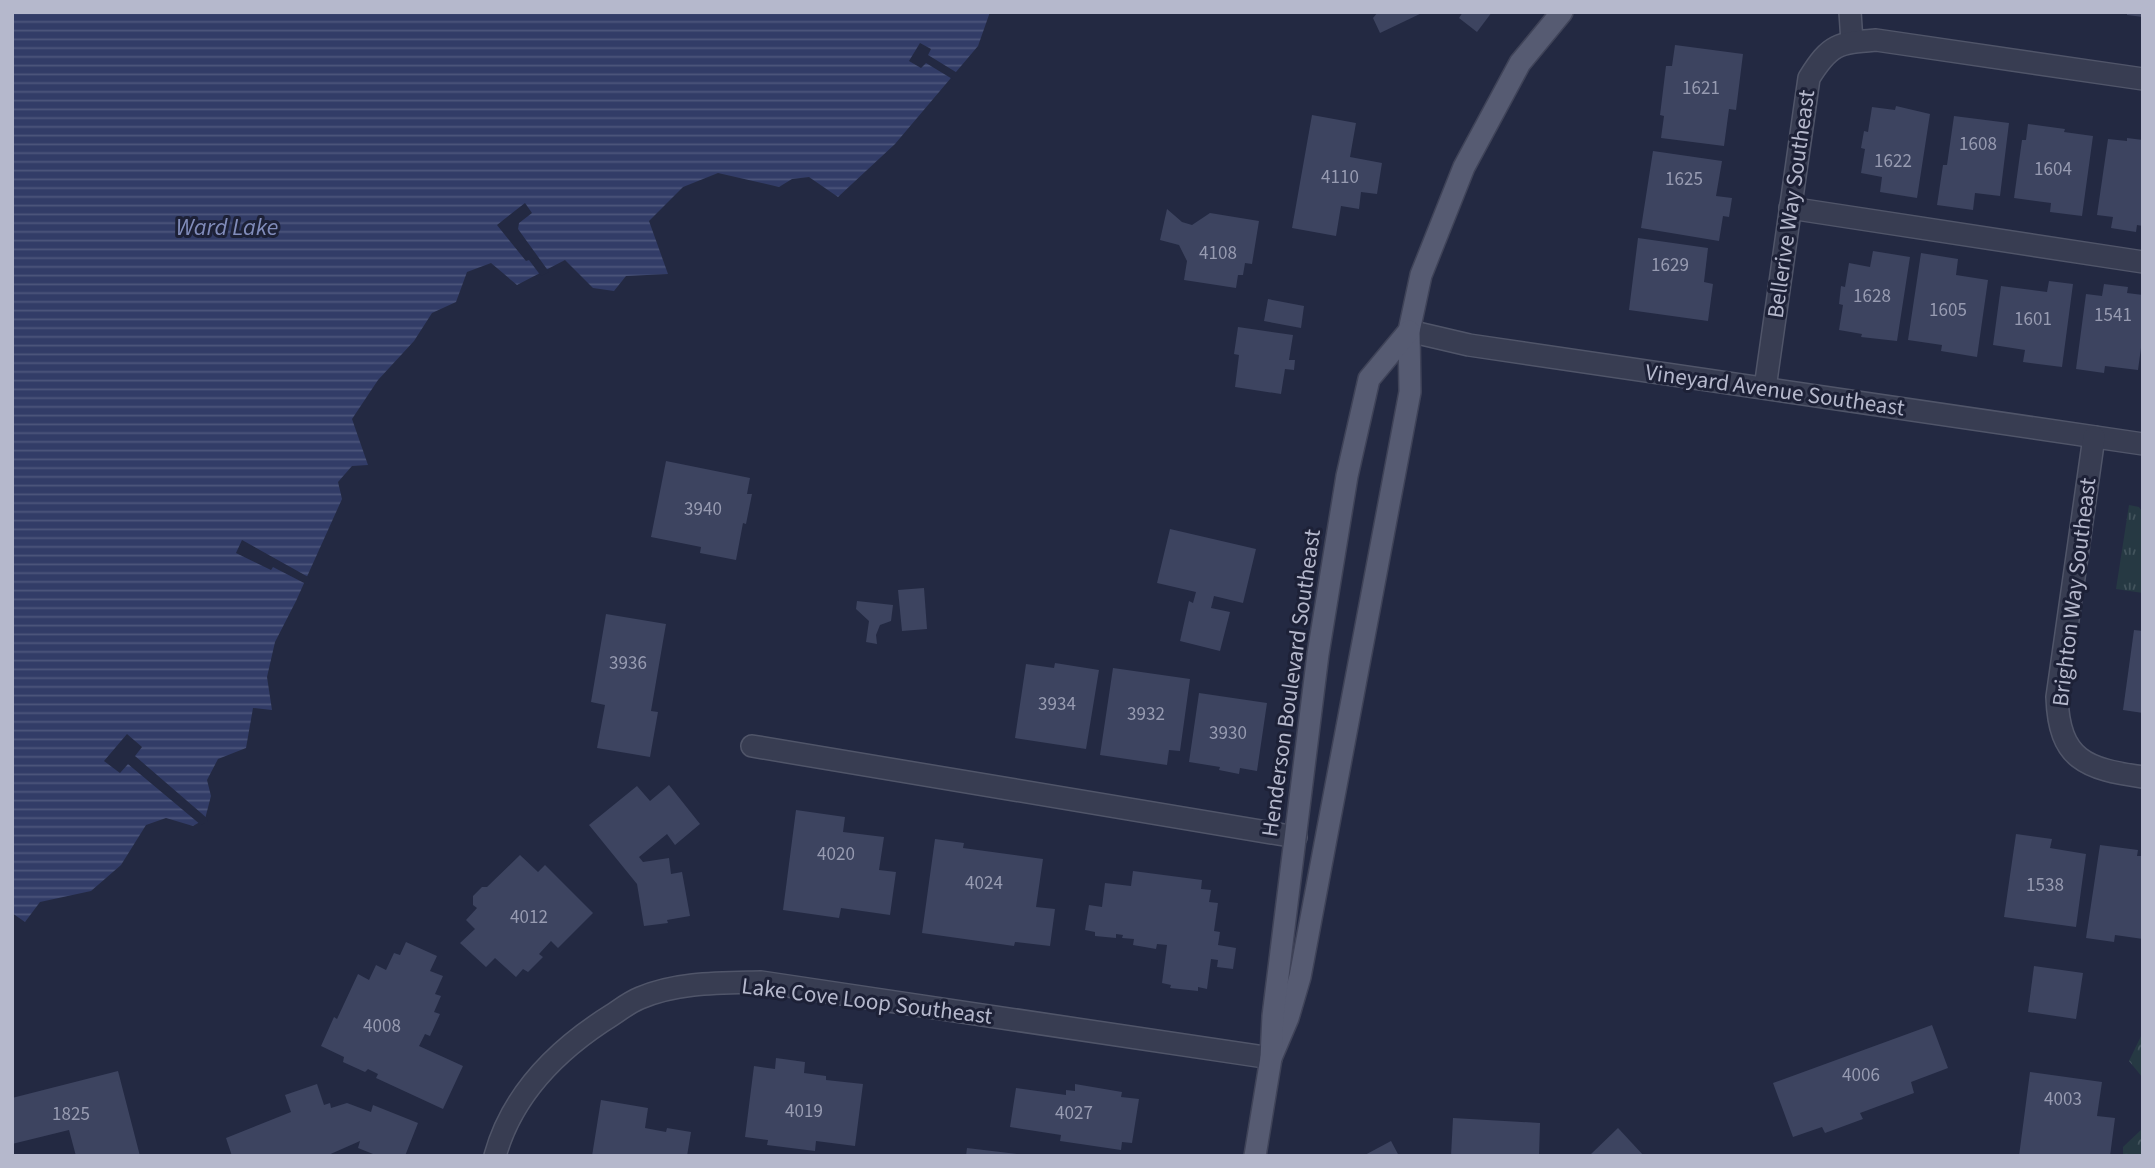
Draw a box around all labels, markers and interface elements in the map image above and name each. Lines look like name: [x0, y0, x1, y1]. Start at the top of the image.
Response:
house number: 1621: [1682, 75, 1720, 102]
street label: Bellerive Way Southeast: [1759, 88, 1823, 320]
house number: 1608: [1959, 131, 1997, 158]
house number: 1622: [1874, 148, 1912, 175]
house number: 1604: [2034, 156, 2072, 183]
house number: 4110: [1321, 164, 1359, 191]
house number: 1625: [1665, 166, 1703, 193]
water label: Ward Lake: [176, 210, 278, 245]
house number: 4108: [1199, 240, 1237, 267]
house number: 1629: [1651, 252, 1689, 279]
house number: 1628: [1853, 283, 1891, 310]
house number: 1605: [1929, 297, 1967, 324]
house number: 1541: [2094, 302, 2132, 329]
house number: 1601: [2014, 306, 2052, 333]
street label: Vineyard Avenue Southeast: [1643, 355, 1907, 425]
street label: Brighton Way Southeast: [2044, 476, 2104, 708]
house number: 3940: [684, 496, 722, 523]
street label: Henderson Boulevard Southeast: [1253, 527, 1329, 839]
house number: 3936: [609, 650, 647, 677]
house number: 3934: [1038, 691, 1076, 718]
house number: 3932: [1127, 701, 1165, 728]
house number: 3930: [1209, 720, 1247, 747]
house number: 4020: [817, 841, 855, 868]
house number: 4024: [965, 870, 1003, 897]
house number: 1538: [2026, 872, 2064, 899]
house number: 4012: [510, 904, 548, 931]
street label: Lake Cove Loop Southeast: [740, 969, 994, 1033]
house number: 4008: [363, 1013, 401, 1040]
house number: 4006: [1842, 1062, 1880, 1089]
house number: 4003: [2044, 1086, 2082, 1113]
house number: 4019: [785, 1098, 823, 1125]
house number: 4027: [1055, 1100, 1093, 1127]
house number: 1825: [52, 1101, 90, 1128]

